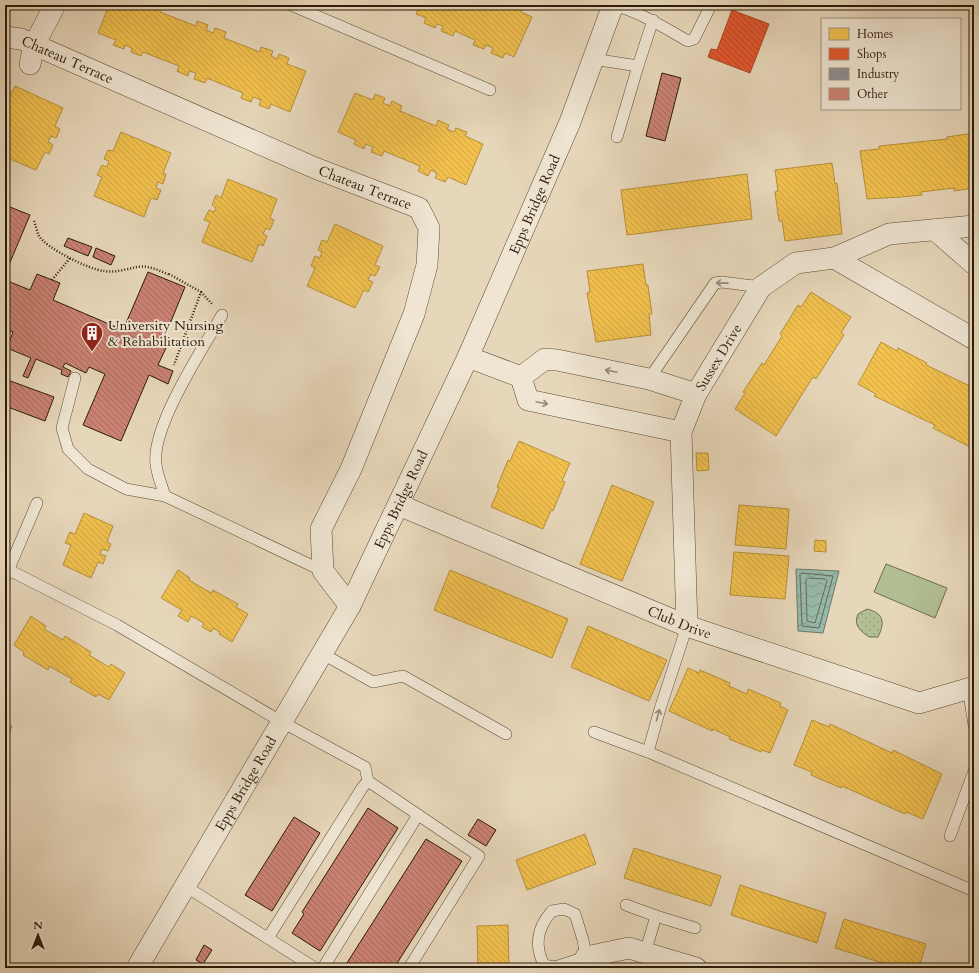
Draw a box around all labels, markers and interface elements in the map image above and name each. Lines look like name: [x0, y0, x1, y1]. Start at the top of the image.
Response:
legend: [821, 18, 961, 110]
text: Homes: [857, 26, 893, 42]
street label: Chateau Terrace: [19, 31, 116, 88]
text: Shops: [857, 46, 886, 62]
text: Industry: [857, 66, 900, 82]
text: Other: [857, 86, 888, 102]
street label: Epps Bridge Road: [504, 151, 564, 257]
street label: Chateau Terrace: [316, 161, 415, 214]
one-way arrow: [716, 279, 729, 286]
place label: University Nursing & Rehabilitation: [108, 316, 223, 351]
building icon: University Nursing & Rehabilitation: [79, 320, 105, 353]
street label: Sussex Drive: [691, 320, 746, 394]
one-way arrow: [605, 367, 618, 375]
one-way arrow: [536, 400, 549, 408]
street label: Epps Bridge Road: [369, 447, 432, 552]
street label: Club Drive: [645, 601, 714, 643]
one-way arrow: [655, 708, 663, 721]
street label: Epps Bridge Road: [210, 732, 281, 834]
north arrow: [18, 915, 58, 955]
text: N: [33, 918, 43, 933]

